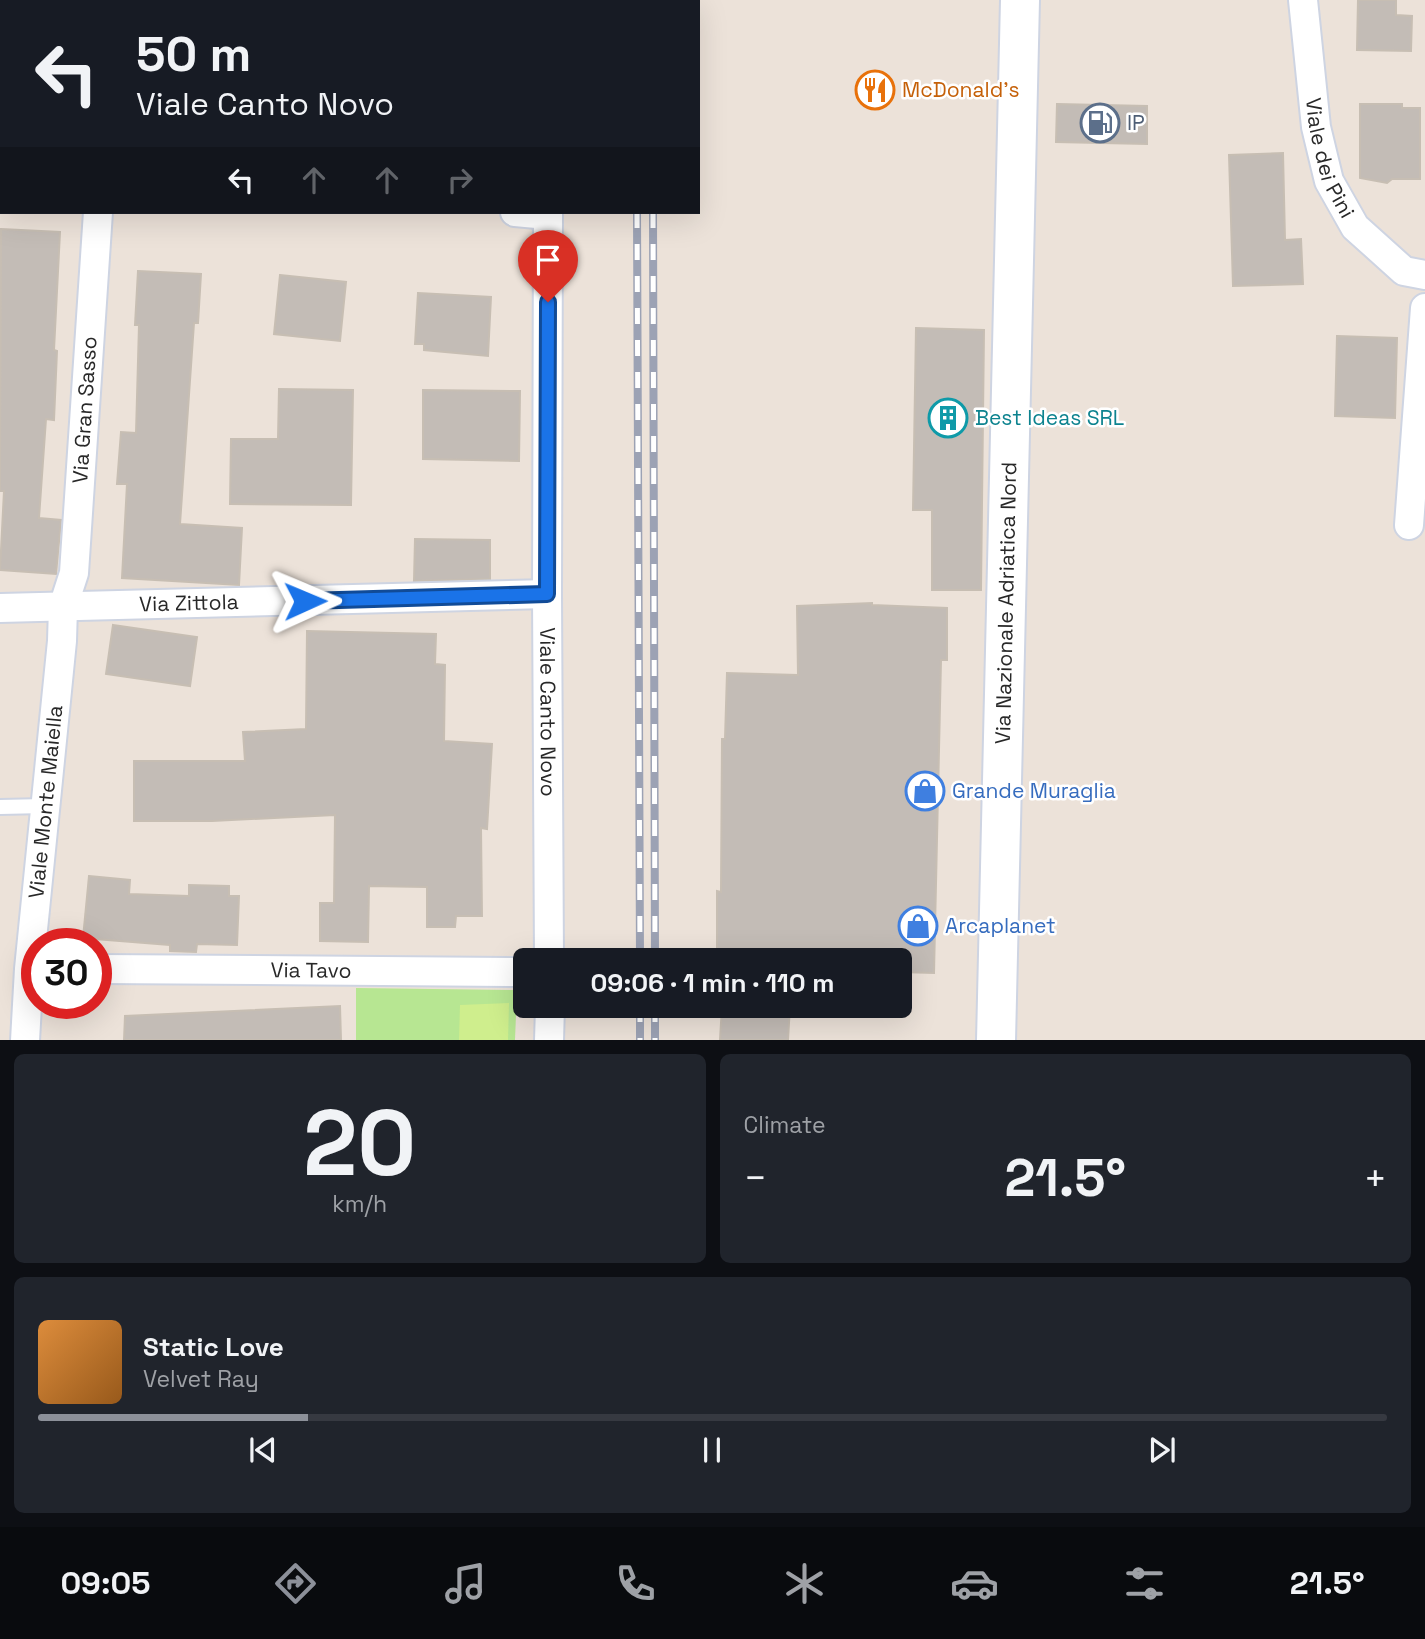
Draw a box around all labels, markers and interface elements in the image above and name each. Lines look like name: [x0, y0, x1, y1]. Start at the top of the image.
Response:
text: 50 m: [136, 23, 251, 85]
icon: left: [21, 28, 112, 119]
restaurant icon: McDonald's: [854, 69, 896, 111]
place label: McDonald's: [902, 76, 1020, 103]
text: Viale Canto Novo: [136, 84, 394, 124]
street label: Viale dei Pini: [1300, 96, 1361, 223]
fuel station icon: IP: [1079, 102, 1121, 144]
place label: IP: [1127, 109, 1145, 136]
icon: left: [222, 161, 260, 199]
icon: ahead: [295, 161, 333, 199]
icon: ahead: [368, 161, 406, 199]
icon: right: [441, 161, 479, 199]
pin: [518, 230, 578, 302]
icon: arrive: [529, 241, 567, 279]
street label: Via Gran Sasso: [66, 335, 103, 484]
building icon: Best Ideas SRL: [927, 397, 969, 439]
place label: Best Ideas SRL: [975, 404, 1124, 431]
street label: Via Nazionale Adriatica Nord: [989, 462, 1022, 745]
position arrow: [268, 564, 342, 638]
street label: Via Zittola: [139, 588, 239, 617]
street label: Viale Canto Novo: [534, 627, 562, 797]
street label: Viale Monte Maiella: [22, 704, 68, 900]
shop icon: Grande Muraglia: [904, 770, 946, 812]
place label: Grande Muraglia: [952, 777, 1116, 804]
shop icon: Arcaplanet: [897, 905, 939, 947]
place label: Arcaplanet: [945, 912, 1056, 939]
speed limit sign: 30: [21, 928, 112, 1019]
street label: Via Tavo: [270, 956, 352, 984]
text: 09:06 · 1 min · 110 m: [591, 966, 834, 1000]
text: 20: [303, 1085, 416, 1202]
text: Climate: [744, 1110, 826, 1140]
text: 21.5°: [1004, 1145, 1126, 1211]
text: −: [744, 1154, 767, 1202]
text: +: [1363, 1154, 1387, 1202]
text: km/h: [332, 1189, 387, 1219]
text: Static Love: [143, 1330, 284, 1364]
text: Velvet Ray: [143, 1364, 259, 1394]
icon: previous: [244, 1431, 282, 1469]
icon: pause: [693, 1431, 731, 1469]
icon: next: [1143, 1431, 1181, 1469]
icon: directions: [271, 1559, 320, 1608]
icon: music: [441, 1559, 490, 1608]
icon: phone: [611, 1559, 660, 1608]
icon: climate: [780, 1559, 829, 1608]
icon: car: [950, 1559, 999, 1608]
icon: filters: [1120, 1559, 1169, 1608]
text: 09:05: [60, 1563, 150, 1603]
text: 21.5°: [1290, 1563, 1365, 1603]

